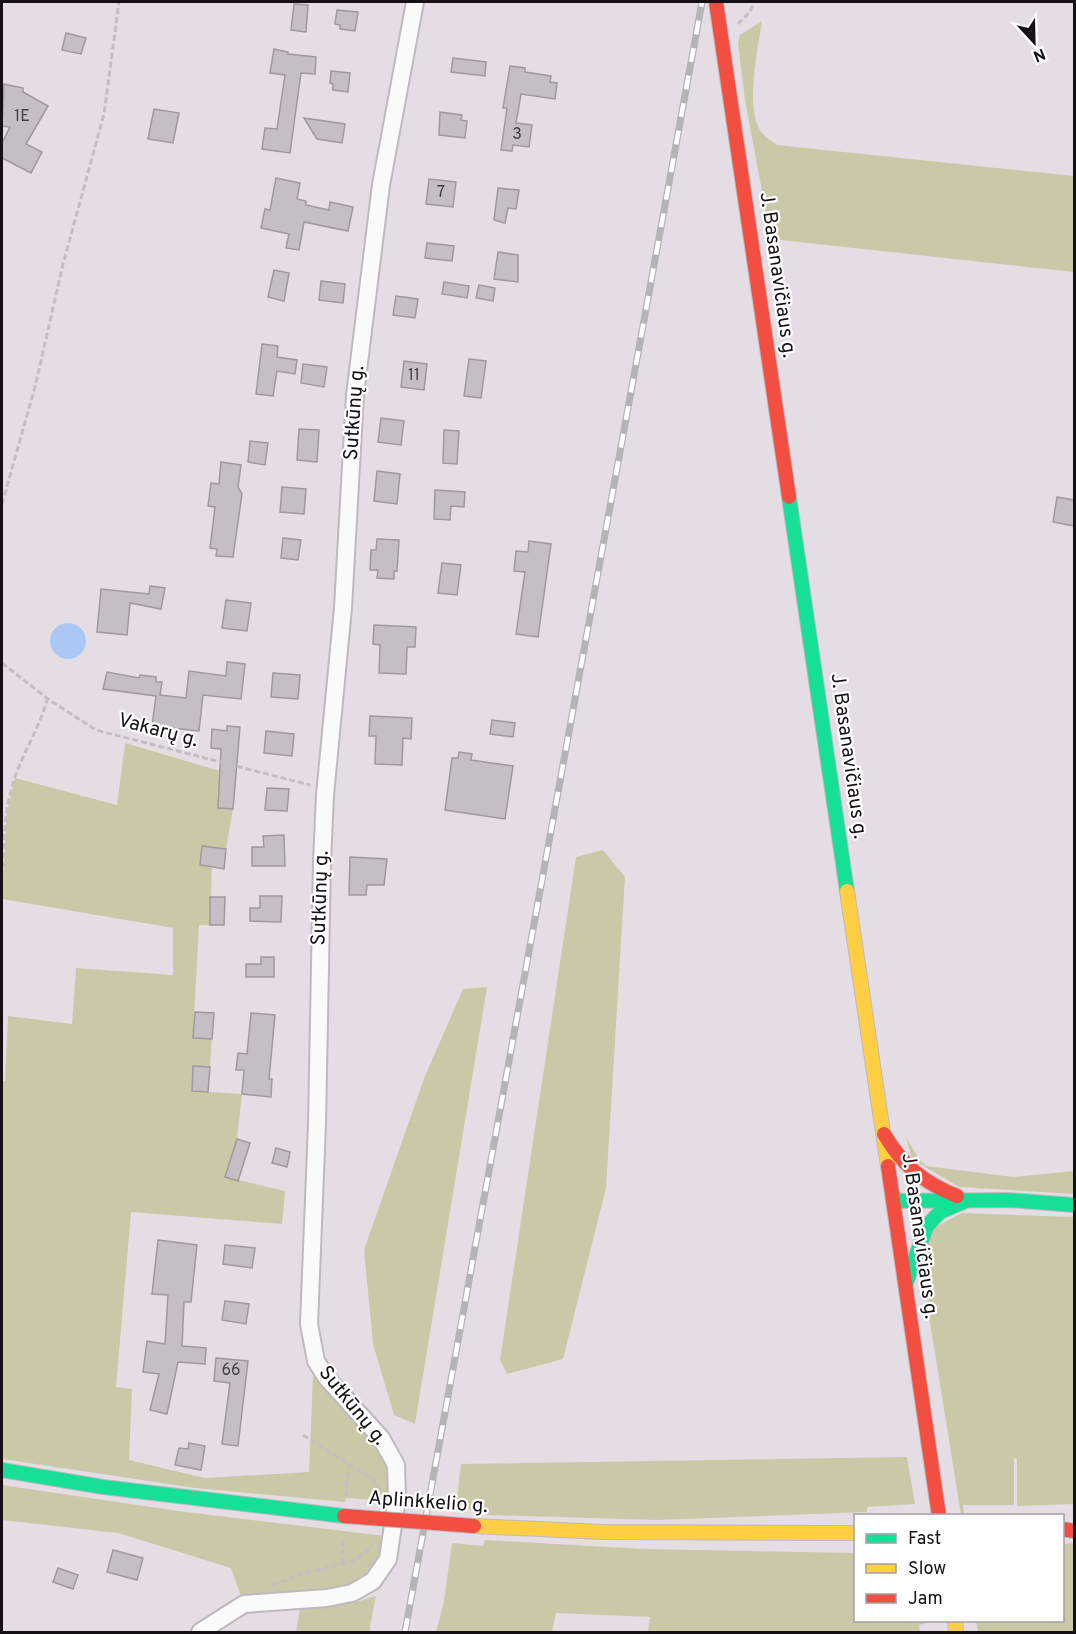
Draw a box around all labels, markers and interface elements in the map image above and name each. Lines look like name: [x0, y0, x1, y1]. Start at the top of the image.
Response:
north arrow: [1004, 12, 1064, 72]
text: N: [1030, 43, 1048, 65]
house number: 1E: [14, 107, 30, 127]
house number: 3: [512, 125, 522, 145]
house number: 7: [437, 183, 445, 203]
street label: J. Basanavičiaus g.: [753, 191, 801, 359]
street label: Sutkūnų g.: [339, 365, 371, 461]
house number: 11: [408, 366, 420, 386]
street label: J. Basanavičiaus g.: [824, 672, 872, 840]
street label: Vakarų g.: [115, 708, 201, 754]
street label: Sutkūnų g.: [306, 850, 336, 946]
street label: J. Basanavičiaus g.: [895, 1152, 943, 1320]
house number: 66: [221, 1361, 241, 1381]
street label: Sutkūnų g.: [312, 1361, 392, 1451]
street label: Aplinkkelio g.: [367, 1486, 489, 1520]
legend: [854, 1514, 1064, 1622]
text: Fast: [908, 1528, 941, 1551]
text: Slow: [908, 1558, 946, 1581]
text: Jam: [908, 1588, 943, 1611]

